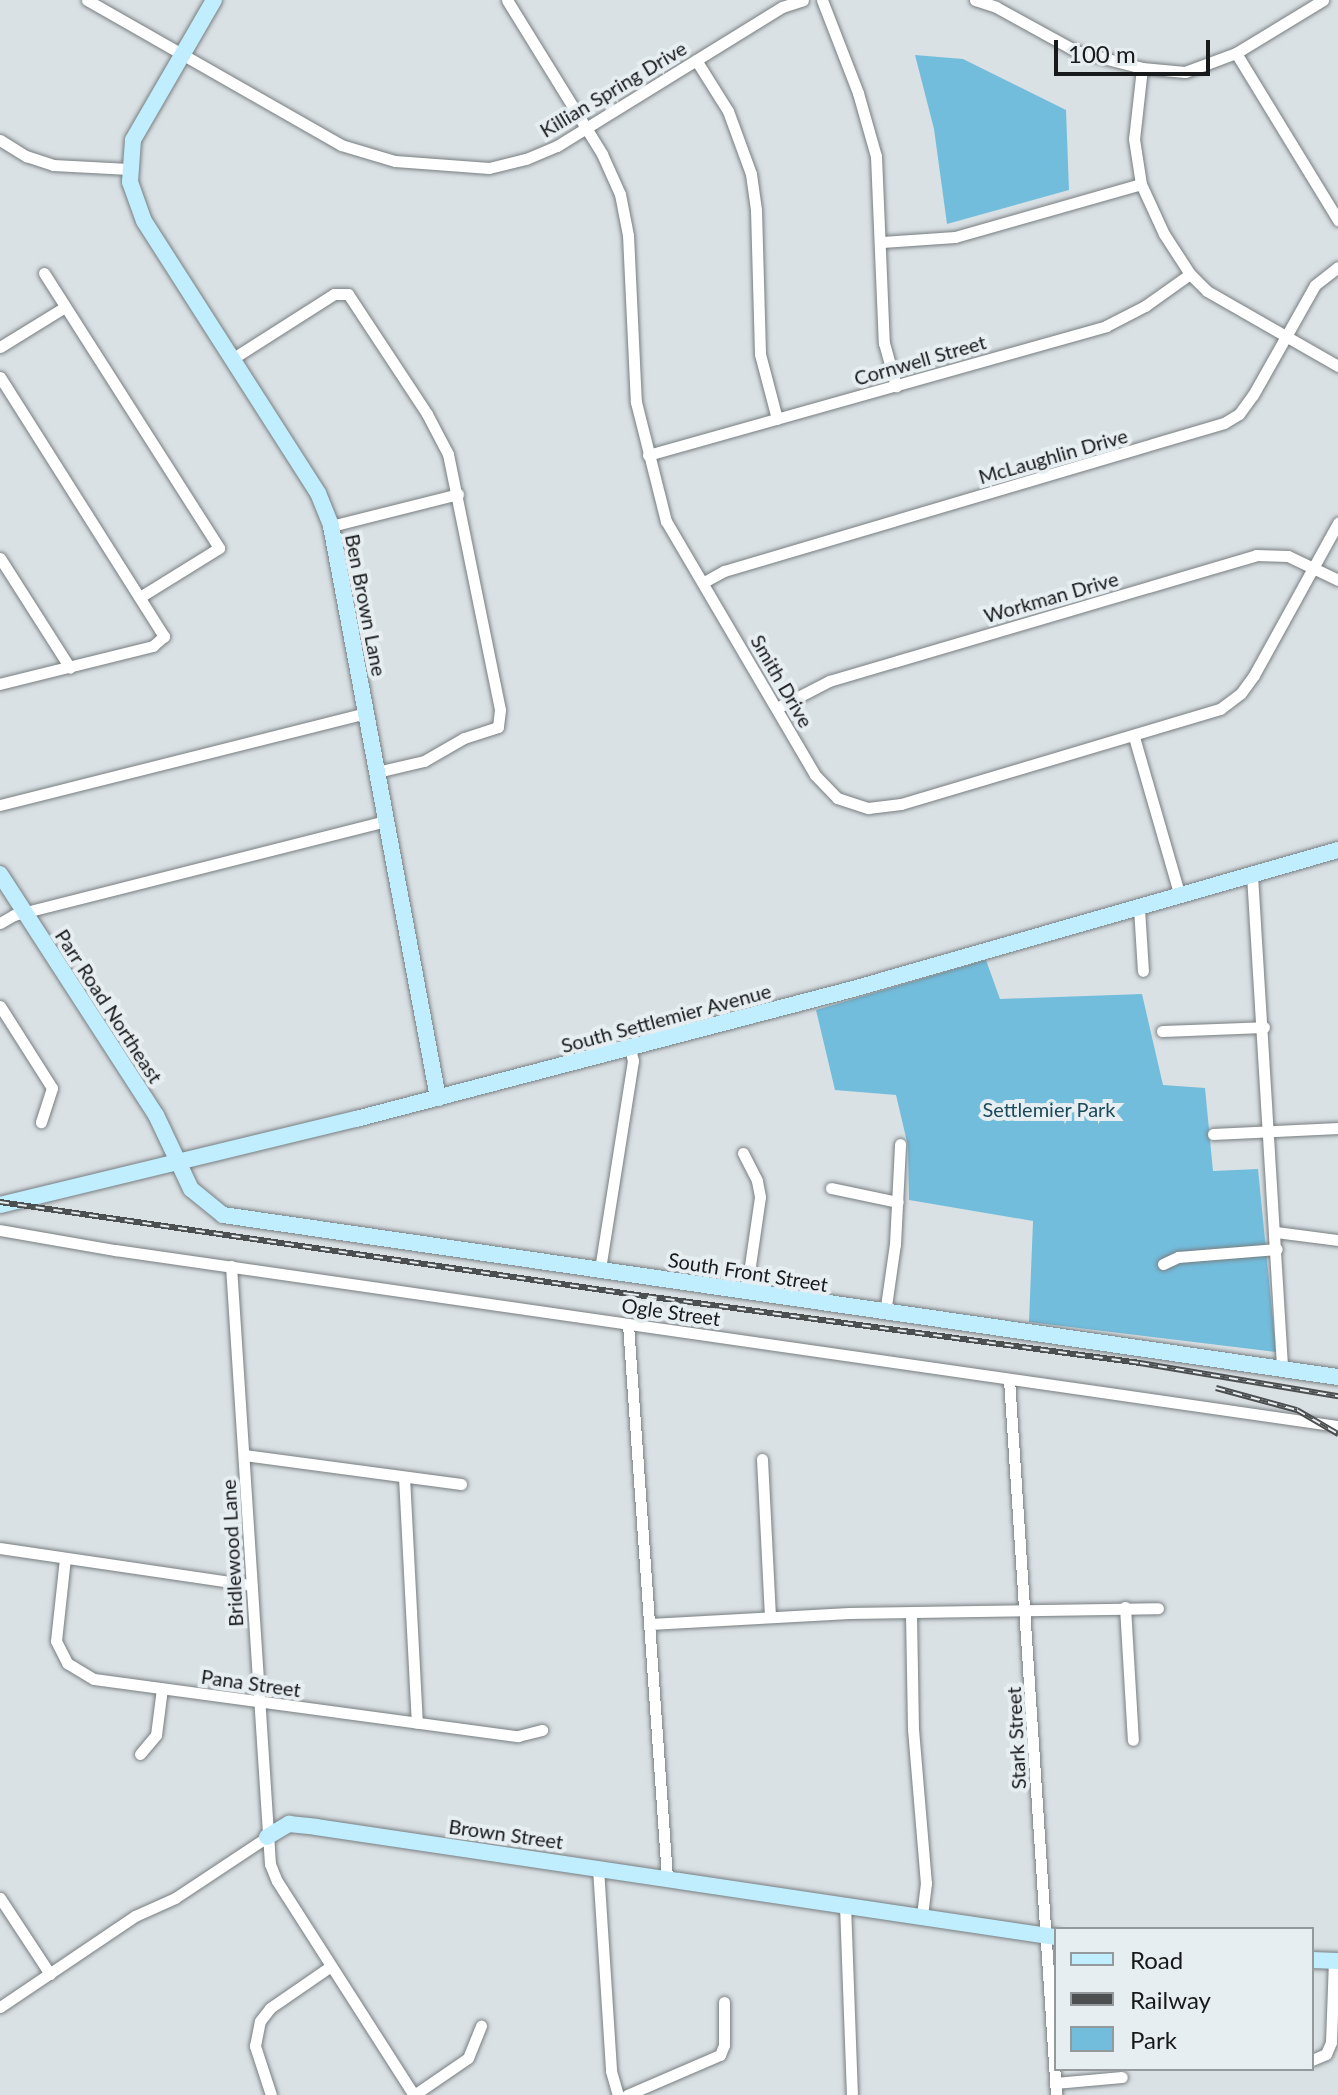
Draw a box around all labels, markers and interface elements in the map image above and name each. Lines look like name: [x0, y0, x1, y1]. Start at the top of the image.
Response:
scale bar: [1058, 24, 1214, 74]
street label: Killian Spring Drive: [535, 36, 691, 142]
text: 100 m: [1068, 39, 1136, 68]
street label: Cornwell Street: [851, 330, 989, 390]
street label: McLaughlin Drive: [976, 423, 1130, 489]
street label: Ben Brown Lane: [340, 532, 392, 678]
street label: Workman Drive: [981, 566, 1121, 628]
street label: Smith Drive: [746, 630, 818, 732]
street label: Parr Road Northeast: [50, 924, 168, 1088]
street label: South Settlemier Avenue: [558, 978, 774, 1058]
park label: Settlemier Park: [982, 1097, 1116, 1121]
street label: South Front Street: [666, 1248, 830, 1296]
street label: Ogle Street: [620, 1293, 722, 1331]
street label: Bridlewood Lane: [216, 1479, 248, 1627]
street label: Pana Street: [200, 1664, 302, 1702]
street label: Stark Street: [1001, 1686, 1031, 1790]
street label: Brown Street: [447, 1814, 565, 1854]
legend: [1054, 1927, 1314, 2071]
text: Road: [1130, 1945, 1183, 1974]
text: Railway: [1130, 1985, 1211, 2014]
text: Park: [1130, 2025, 1177, 2054]

